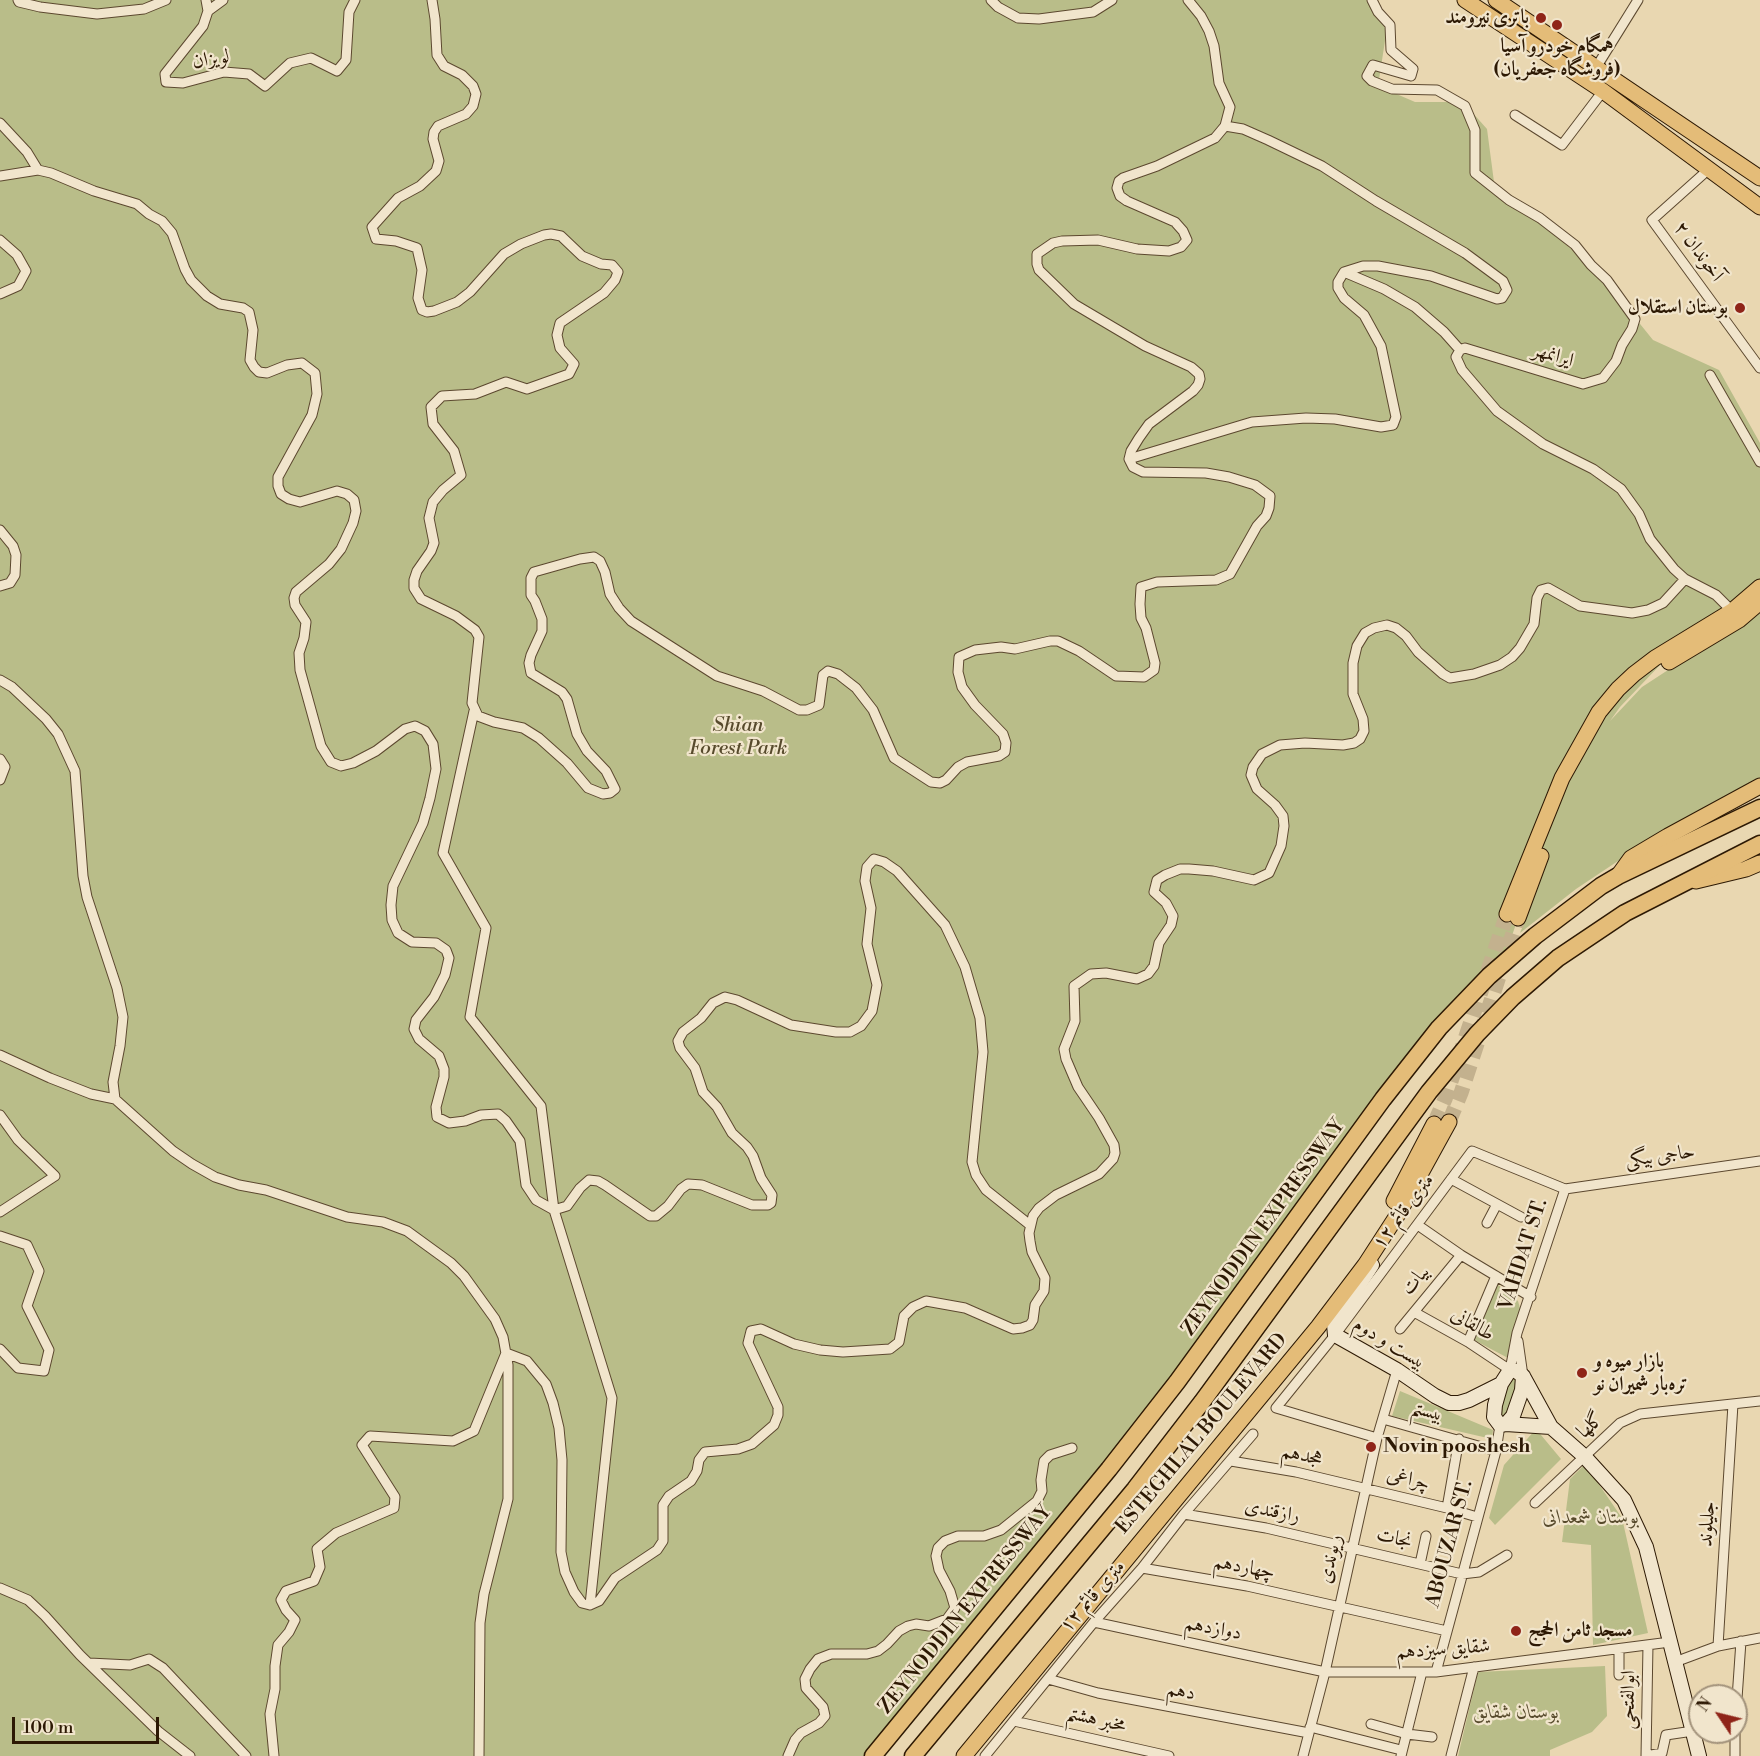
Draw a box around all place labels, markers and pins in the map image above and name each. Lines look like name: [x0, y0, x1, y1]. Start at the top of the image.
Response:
place label: باتری نیرومند: [1445, 6, 1529, 30]
marker: باتری نیرومند: [1534, 11, 1548, 25]
marker: همگام خودرو آسیا (فروشگاه جعفریان): [1550, 18, 1564, 32]
place label: همگام خودرو آسیا (فروشگاه جعفریان): [1494, 35, 1620, 82]
place label: بوستان استقلال: [1628, 296, 1728, 320]
marker: بوستان استقلال: [1733, 301, 1747, 315]
place label: بازار میوه و تره‌بار شمیران نو: [1594, 1350, 1688, 1397]
marker: بازار میوه و تره‌بار شمیران نو: [1575, 1366, 1589, 1380]
place label: Novin pooshesh: [1383, 1435, 1530, 1459]
marker: Novin pooshesh: [1364, 1440, 1378, 1454]
place label: مسجد ثامن الحجج: [1528, 1619, 1633, 1643]
marker: مسجد ثامن الحجج: [1509, 1624, 1523, 1638]

